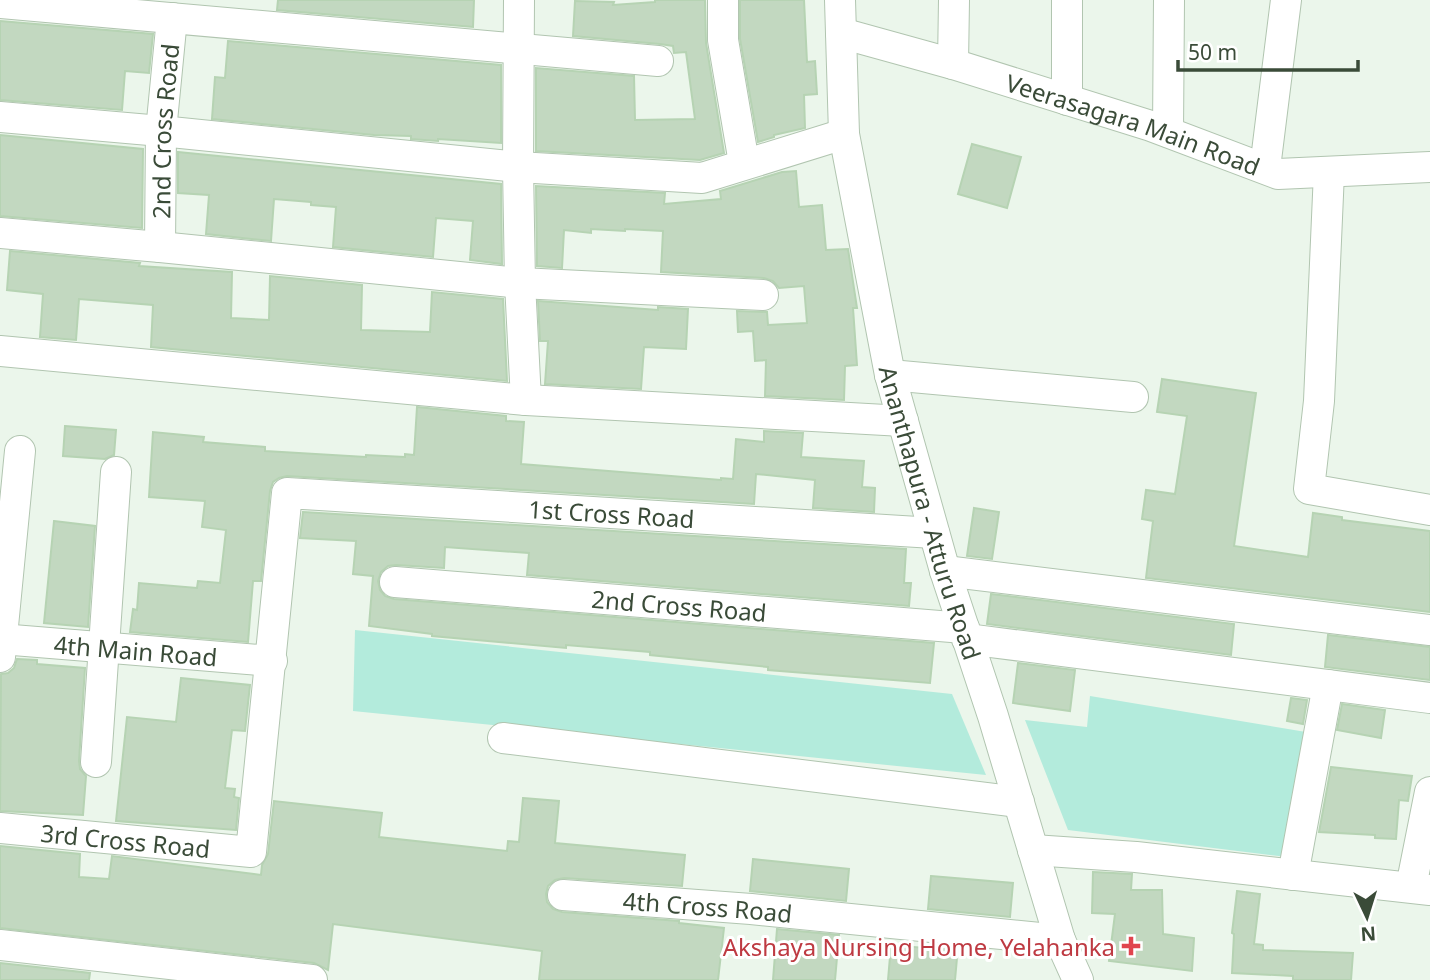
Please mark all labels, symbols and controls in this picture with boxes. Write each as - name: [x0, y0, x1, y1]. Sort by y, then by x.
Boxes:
- scale bar: [1178, 28, 1358, 72]
- text: 50 m: [1188, 38, 1237, 66]
- street label: 2nd Cross Road: [144, 42, 186, 219]
- street label: Veerasagara Main Road: [1002, 65, 1265, 182]
- street label: Ananthapura - Atturu Road: [872, 363, 990, 664]
- street label: 1st Cross Road: [527, 491, 695, 535]
- street label: 2nd Cross Road: [590, 581, 768, 628]
- street label: 4th Main Road: [53, 627, 218, 673]
- street label: 3rd Cross Road: [39, 815, 212, 865]
- north arrow: [1332, 882, 1402, 952]
- street label: 4th Cross Road: [622, 883, 794, 930]
- text: N: [1360, 920, 1377, 947]
- place label: Akshaya Nursing Home, Yelahanka: [723, 930, 1115, 963]
- marker: Akshaya Nursing Home, Yelahanka: [1121, 936, 1141, 956]

